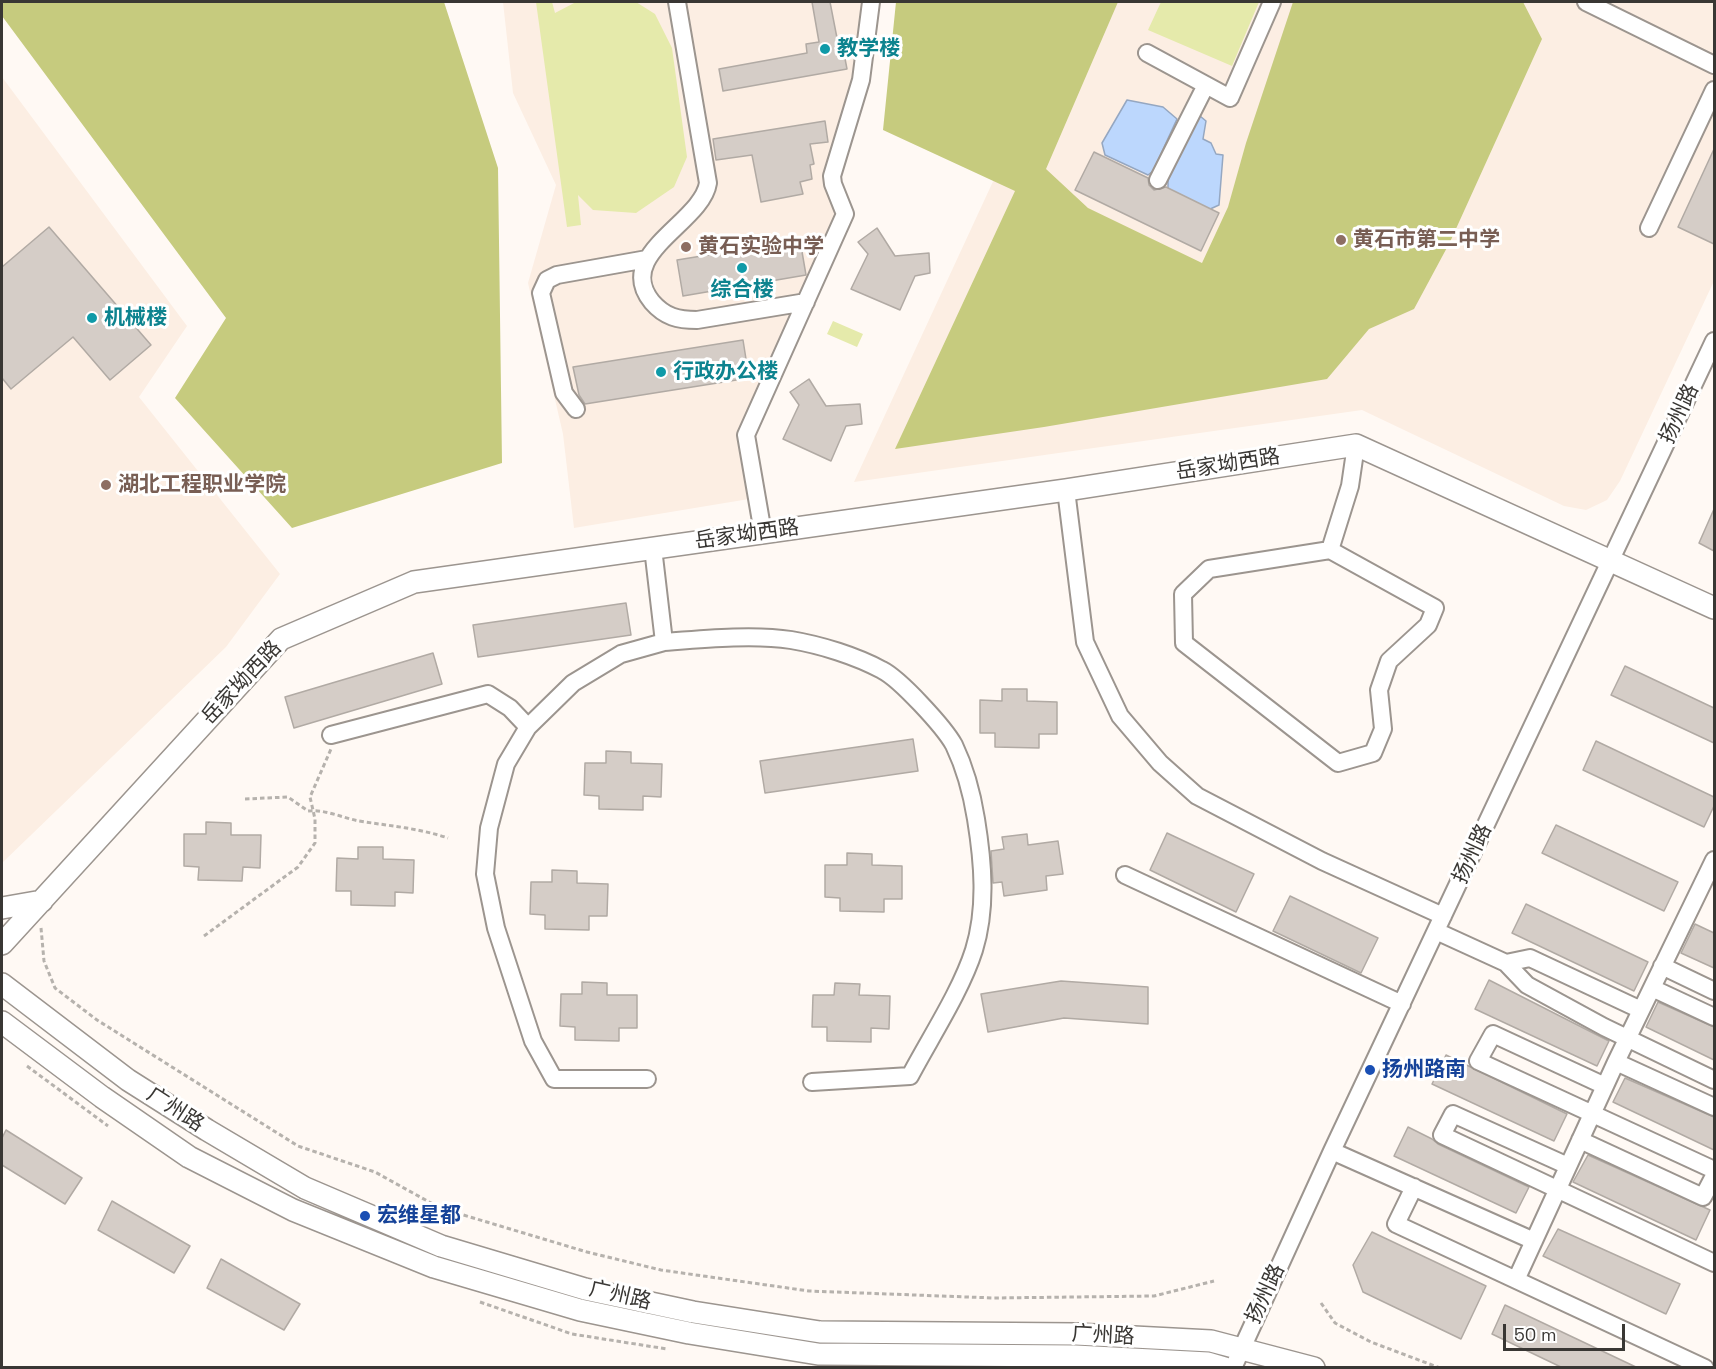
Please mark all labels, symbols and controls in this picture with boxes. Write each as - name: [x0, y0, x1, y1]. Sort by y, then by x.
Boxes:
- place label: 教学楼: [837, 36, 900, 62]
- marker: 教学楼: [818, 42, 832, 56]
- place label: 黄石市第二中学: [1353, 227, 1500, 253]
- marker: 黄石市第二中学: [1334, 233, 1348, 247]
- place label: 黄石实验中学: [698, 234, 824, 260]
- marker: 黄石实验中学: [679, 240, 693, 254]
- marker: 综合楼: [735, 261, 749, 275]
- place label: 综合楼: [711, 277, 773, 303]
- place label: 机械楼: [104, 305, 167, 331]
- marker: 机械楼: [85, 311, 99, 325]
- place label: 行政办公楼: [673, 359, 778, 385]
- marker: 行政办公楼: [654, 365, 668, 379]
- street label: 扬州路: [1655, 380, 1705, 448]
- street label: 岳家坳西路: [1174, 444, 1282, 486]
- place label: 湖北工程职业学院: [118, 472, 286, 498]
- marker: 湖北工程职业学院: [99, 478, 113, 492]
- street label: 岳家坳西路: [693, 515, 801, 555]
- street label: 岳家坳西路: [197, 636, 287, 730]
- street label: 扬州路: [1448, 820, 1498, 888]
- place label: 扬州路南: [1382, 1057, 1466, 1083]
- marker: 扬州路南: [1363, 1063, 1377, 1077]
- street label: 广州路: [142, 1082, 208, 1138]
- place label: 宏维星都: [377, 1203, 461, 1229]
- marker: 宏维星都: [358, 1209, 372, 1223]
- street label: 扬州路: [1241, 1260, 1291, 1328]
- street label: 广州路: [586, 1277, 654, 1315]
- scale bar: [1506, 1312, 1628, 1350]
- street label: 广州路: [1071, 1322, 1135, 1350]
- text: 50 m: [1514, 1323, 1556, 1346]

